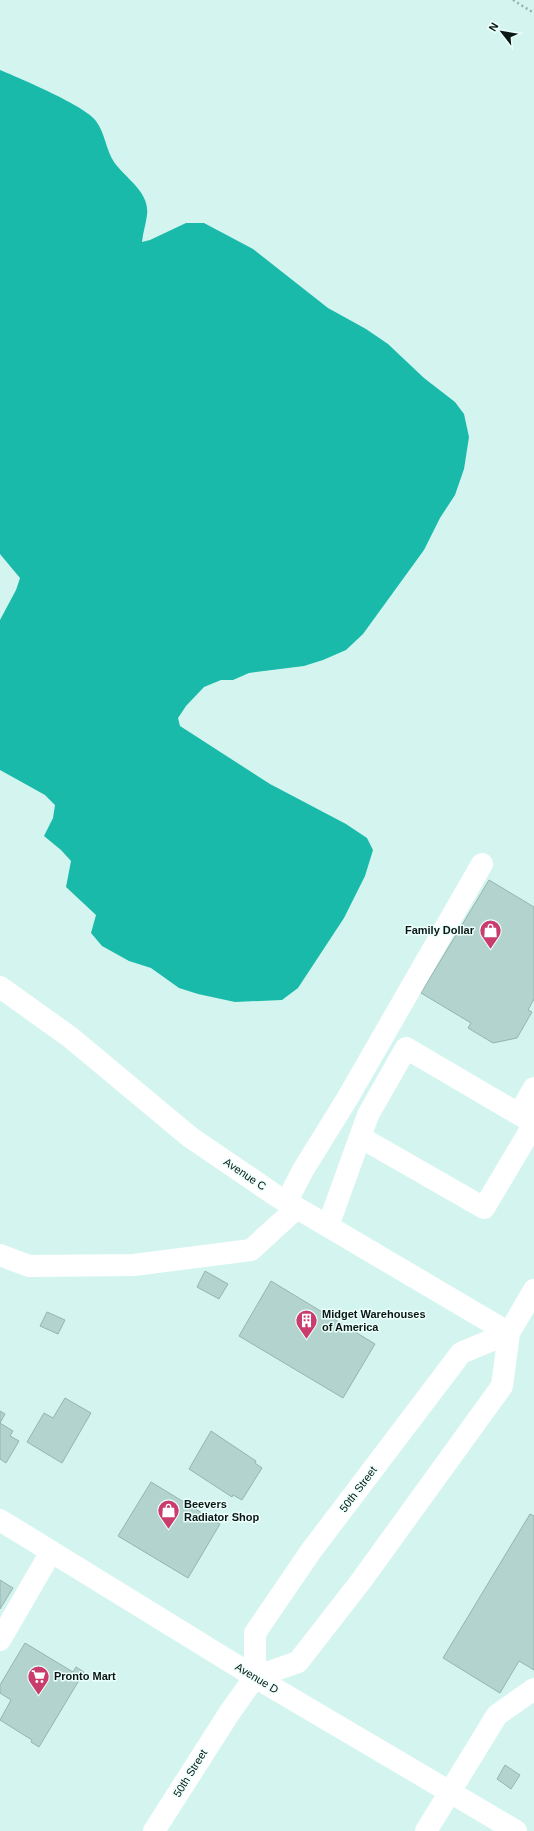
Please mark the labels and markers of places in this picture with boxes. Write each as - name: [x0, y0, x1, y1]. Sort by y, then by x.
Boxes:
- shop icon: Family Dollar: [477, 917, 503, 950]
- place label: Family Dollar: [405, 924, 475, 936]
- building icon: Midget Warehouses of America: [294, 1307, 320, 1340]
- place label: Midget Warehouses of America: [322, 1308, 426, 1333]
- shop icon: Beevers Radiator Shop: [156, 1497, 182, 1530]
- place label: Beevers Radiator Shop: [184, 1498, 259, 1523]
- supermarket icon: Pronto Mart: [25, 1663, 51, 1696]
- place label: Pronto Mart: [54, 1670, 116, 1682]

